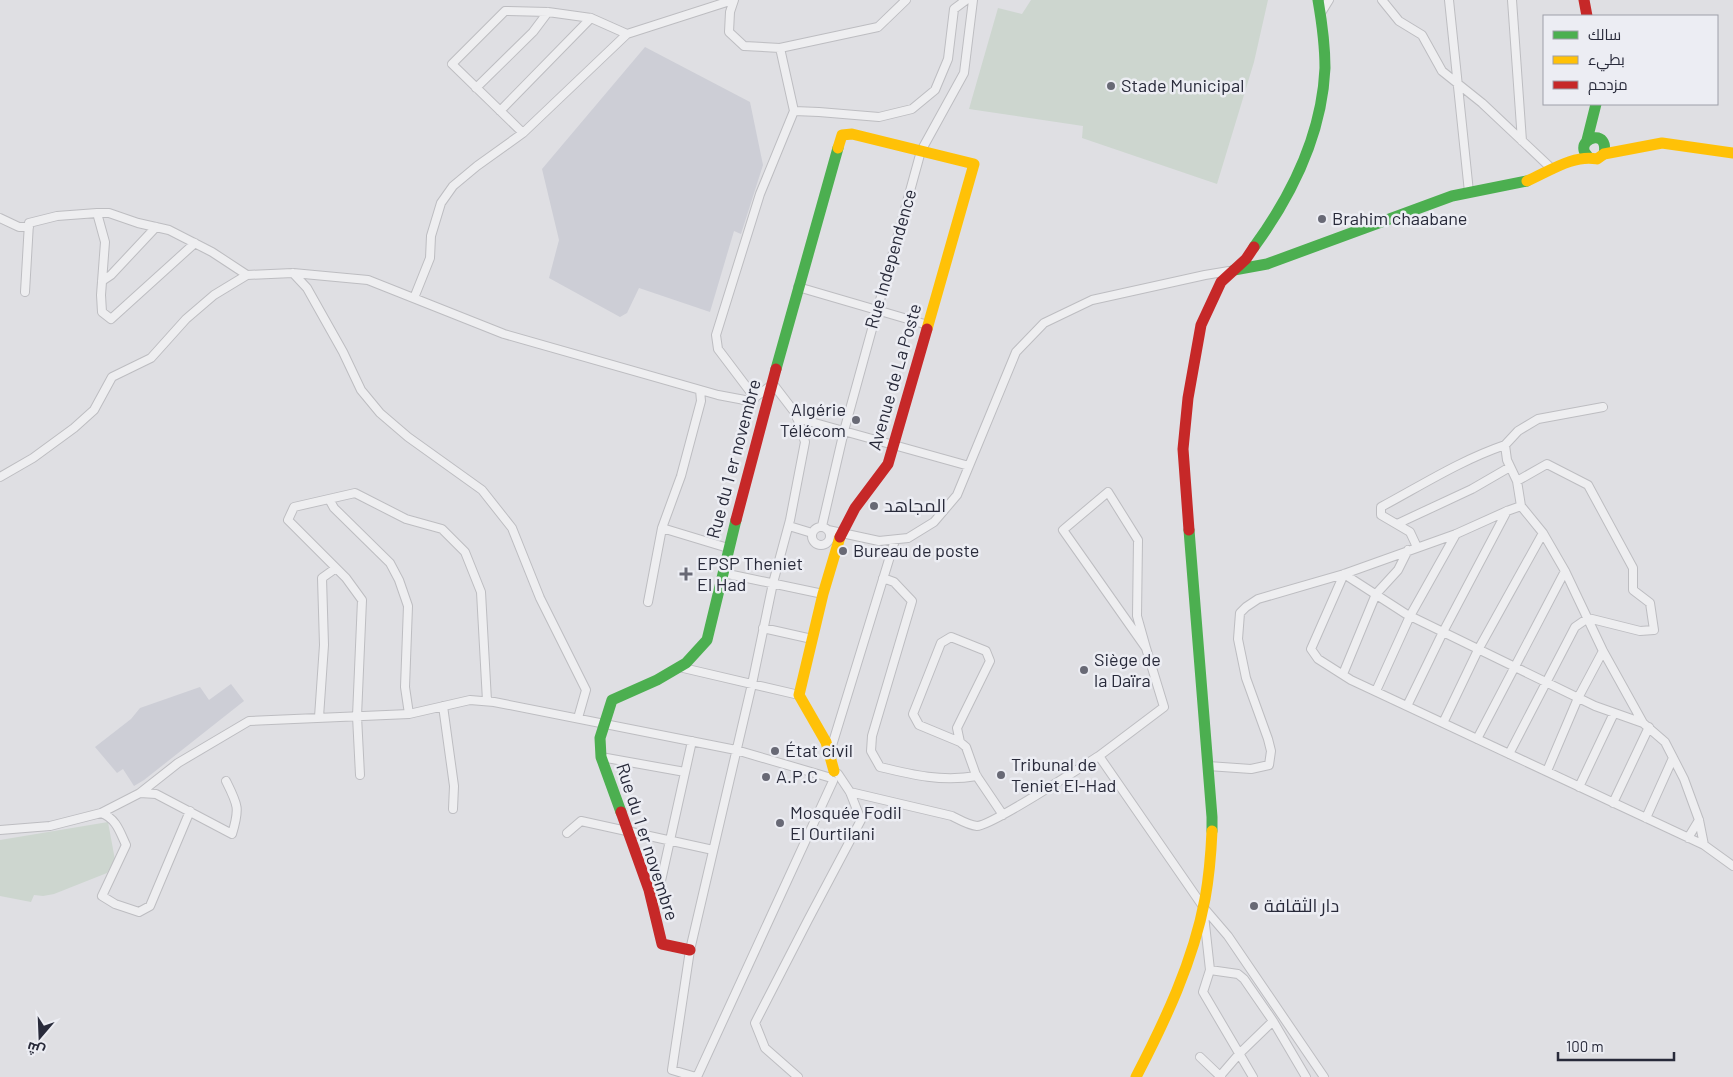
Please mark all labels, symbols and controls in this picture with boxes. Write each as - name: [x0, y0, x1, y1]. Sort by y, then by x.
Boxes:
- legend: [1543, 15, 1718, 105]
- text: سالك: [1588, 25, 1621, 43]
- text: بطيء: [1588, 50, 1625, 72]
- place label: Stade Municipal: [1121, 74, 1244, 96]
- text: مزدحم: [1588, 75, 1628, 95]
- marker: Stade Municipal: [1105, 80, 1117, 92]
- street label: Rue Independence: [860, 186, 921, 331]
- place label: Brahim chaabane: [1332, 207, 1467, 229]
- marker: Brahim chaabane: [1316, 213, 1328, 225]
- street label: Avenue de La Poste: [863, 301, 925, 453]
- street label: Rue du 1 er novembre: [701, 377, 765, 541]
- place label: Algérie Télécom: [780, 398, 846, 441]
- marker: Algérie Télécom: [850, 414, 862, 426]
- place label: المجاهد: [884, 494, 946, 516]
- marker: المجاهد: [868, 500, 880, 512]
- place label: Bureau de poste: [853, 539, 979, 561]
- marker: Bureau de poste: [837, 545, 849, 557]
- place label: EPSP Theniet El Had: [697, 552, 803, 595]
- marker: EPSP Theniet El Had: [679, 567, 693, 581]
- place label: Siège de la Daïra: [1094, 648, 1161, 691]
- marker: Siège de la Daïra: [1078, 664, 1090, 676]
- place label: État civil: [785, 739, 853, 761]
- marker: État civil: [769, 745, 781, 757]
- place label: Tribunal de Teniet El-Had: [1011, 753, 1116, 796]
- street label: Rue du 1 er novembre: [612, 760, 684, 923]
- place label: A.P.C: [776, 765, 818, 787]
- marker: Tribunal de Teniet El-Had: [995, 769, 1007, 781]
- marker: A.P.C: [760, 771, 772, 783]
- place label: Mosquée Fodil El Ourtilani: [790, 801, 902, 844]
- marker: Mosquée Fodil El Ourtilani: [774, 817, 786, 829]
- place label: دار الثقافة: [1264, 894, 1339, 917]
- marker: دار الثقافة: [1248, 900, 1260, 912]
- north arrow: [15, 1012, 65, 1062]
- scale bar: [1558, 1030, 1674, 1062]
- text: 100 m: [1566, 1037, 1604, 1055]
- text: ش: [24, 1038, 47, 1061]

